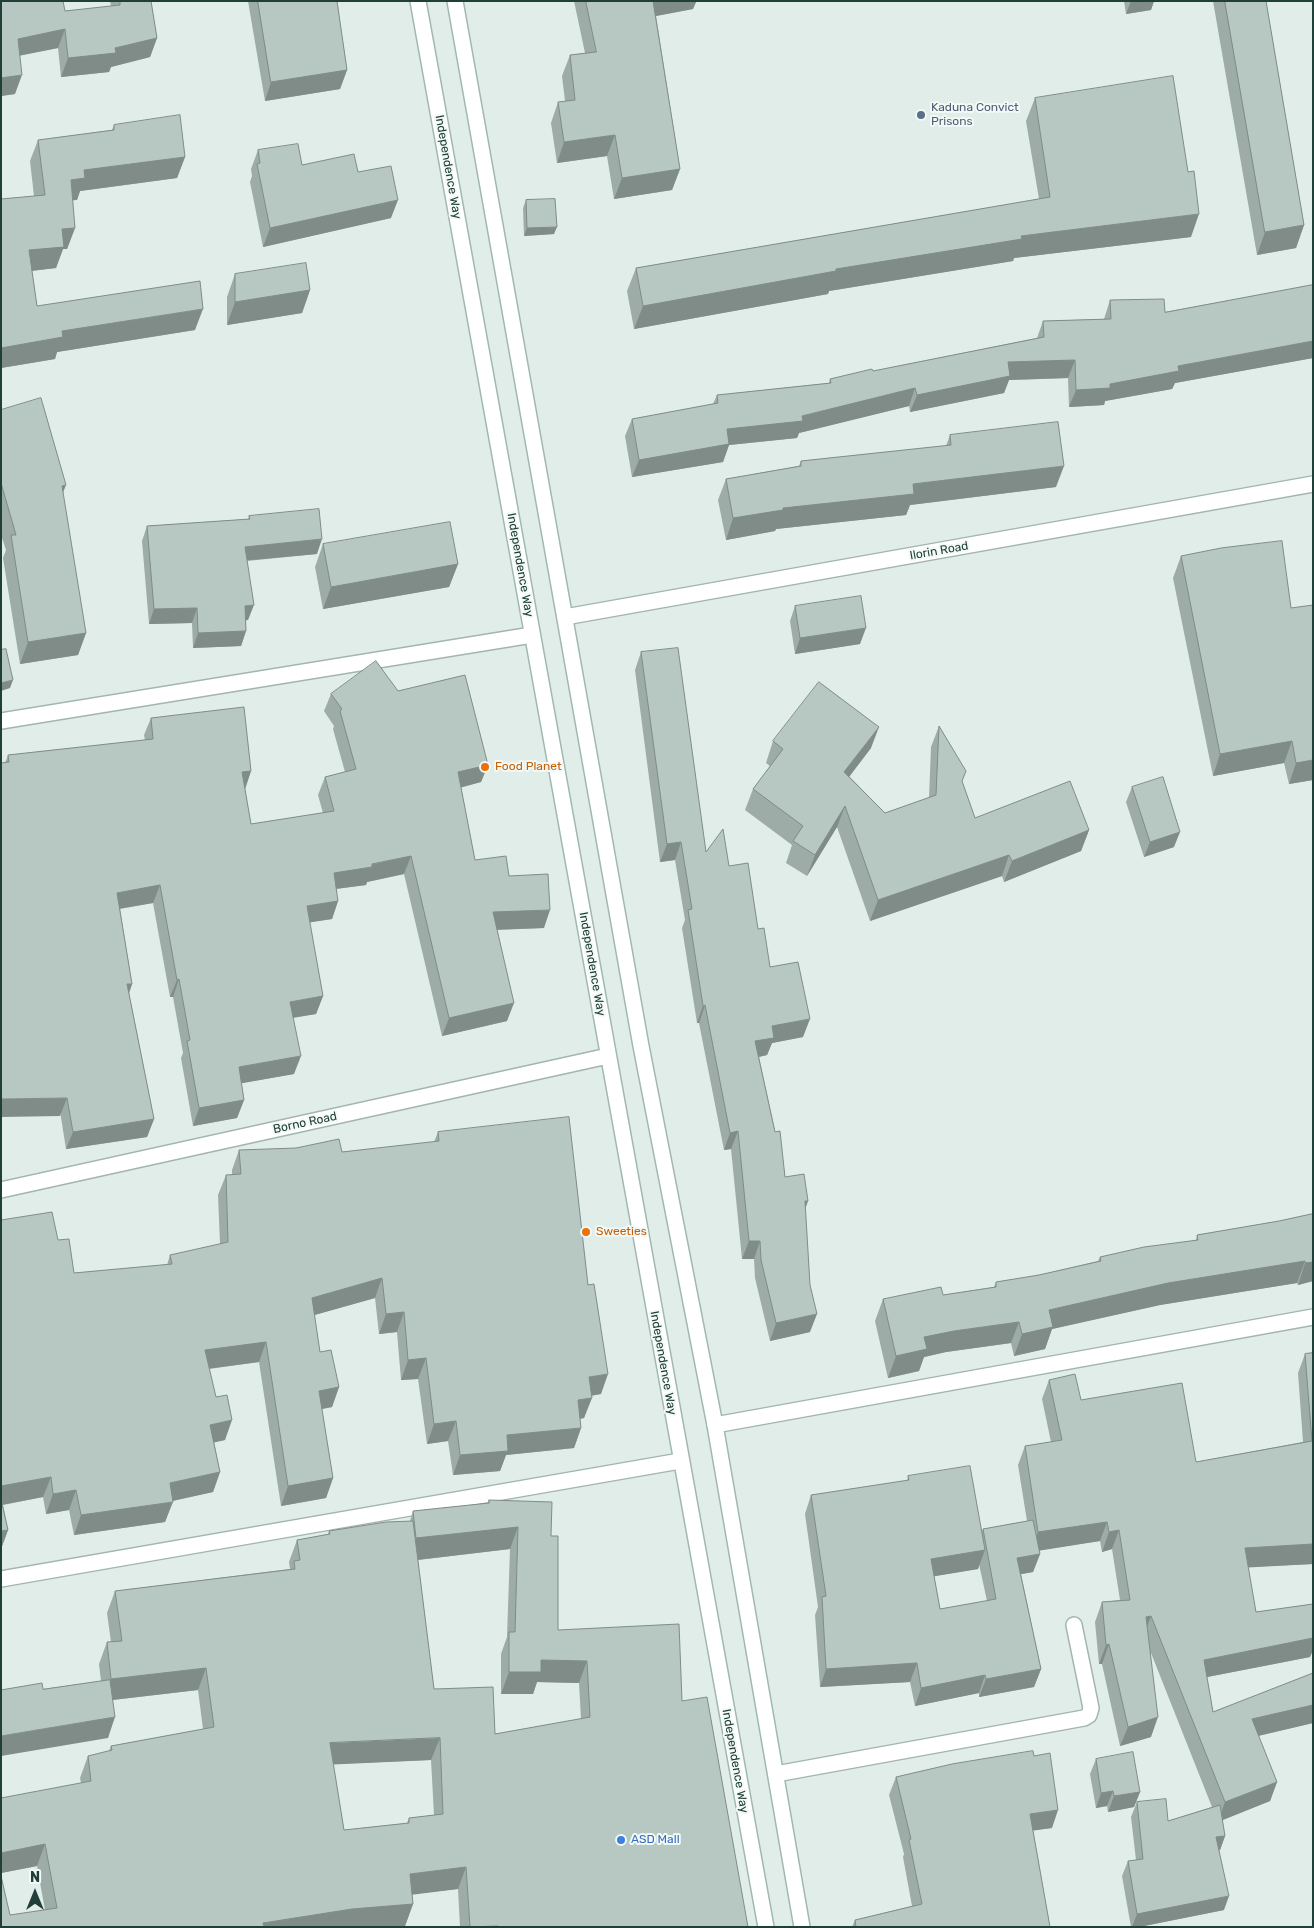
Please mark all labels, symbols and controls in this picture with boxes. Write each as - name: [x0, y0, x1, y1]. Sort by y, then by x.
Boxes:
- place label: Kaduna Convict Prisons: [931, 101, 1019, 129]
- marker: Kaduna Convict Prisons: [915, 109, 927, 121]
- street label: Independence Way: [432, 114, 464, 220]
- street label: Independence Way: [504, 512, 536, 618]
- street label: Ilorin Road: [909, 539, 969, 563]
- place label: Food Planet: [495, 760, 562, 774]
- marker: Food Planet: [479, 761, 491, 773]
- street label: Independence Way: [576, 911, 608, 1017]
- street label: Borno Road: [272, 1109, 338, 1137]
- place label: Sweeties: [596, 1225, 647, 1239]
- marker: Sweeties: [580, 1226, 592, 1238]
- street label: Independence Way: [647, 1310, 679, 1416]
- street label: Independence Way: [719, 1708, 751, 1814]
- place label: ASD Mall: [631, 1833, 680, 1847]
- marker: ASD Mall: [615, 1834, 627, 1846]
- north arrow: [10, 1868, 60, 1918]
- text: N: [30, 1869, 40, 1886]

